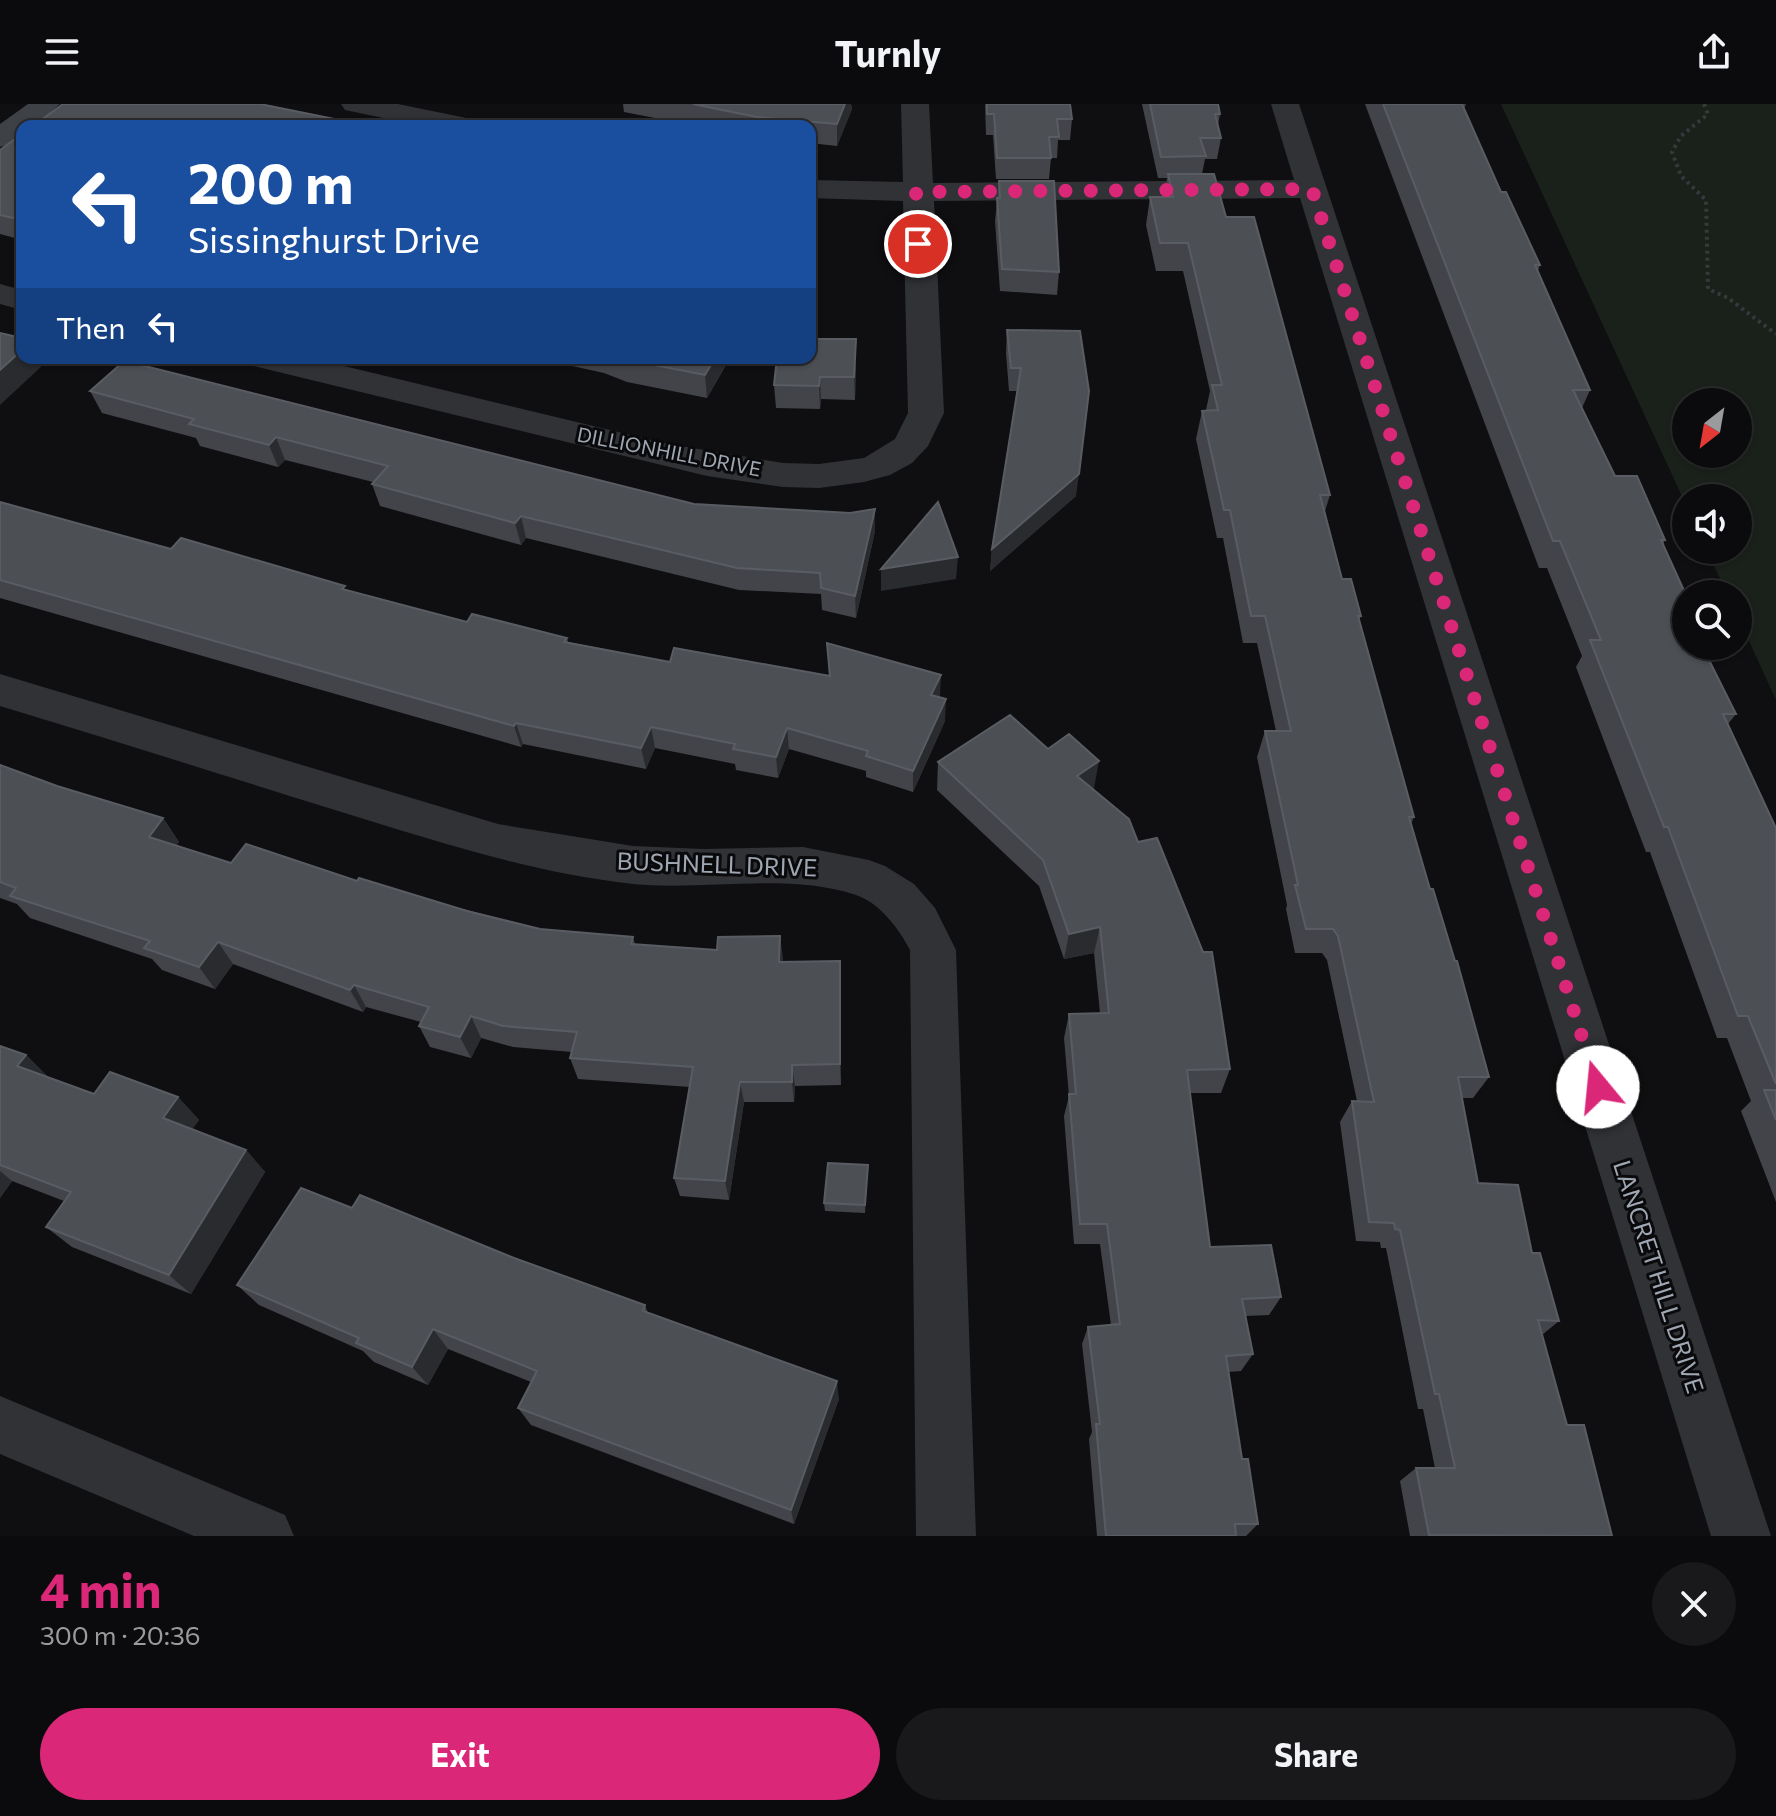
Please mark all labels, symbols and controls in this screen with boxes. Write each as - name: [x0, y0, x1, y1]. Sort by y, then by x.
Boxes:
- icon: menu: [40, 30, 84, 74]
- text: Turnly: [835, 30, 941, 74]
- icon: share: [1692, 30, 1736, 74]
- text: 200 m: [188, 147, 354, 216]
- icon: left: [56, 152, 160, 256]
- pin: [884, 210, 952, 278]
- text: Sissinghurst Drive: [188, 216, 480, 260]
- icon: arrive: [896, 222, 940, 266]
- icon: left: [141, 304, 185, 348]
- text: Then: [56, 308, 125, 345]
- north arrow: [1672, 388, 1752, 468]
- map controls: [1672, 388, 1752, 660]
- street label: DILLIONHILL DRIVE: [575, 421, 763, 481]
- button: sound: [1672, 484, 1752, 564]
- button: search: [1672, 580, 1752, 660]
- street label: BUSHNELL DRIVE: [616, 846, 818, 881]
- position arrow: [1556, 1045, 1640, 1129]
- street label: LANCRET HILL DRIVE: [1608, 1156, 1711, 1397]
- text: 4 min: [40, 1559, 162, 1618]
- button: close: [1652, 1562, 1736, 1646]
- text: 300 m · 20:36: [40, 1619, 201, 1650]
- button: Exit: [40, 1708, 880, 1800]
- button: Share: [896, 1708, 1736, 1800]

